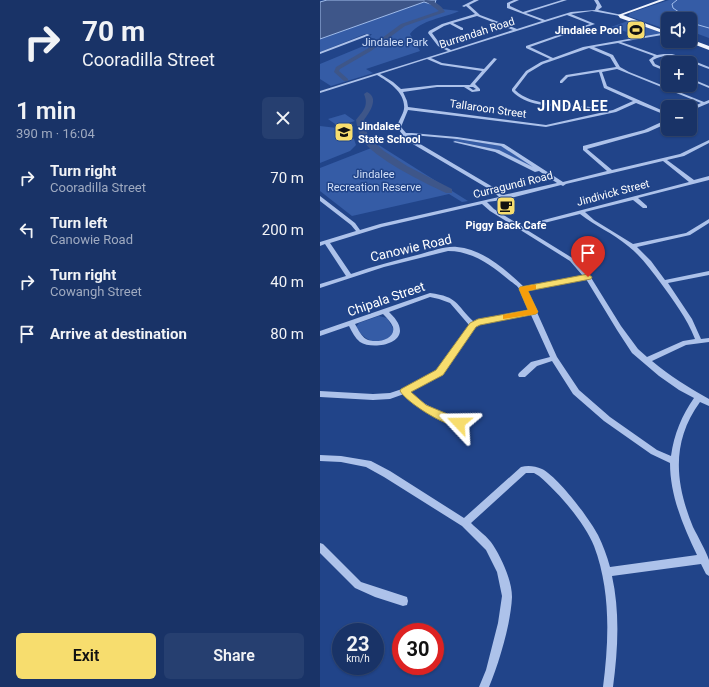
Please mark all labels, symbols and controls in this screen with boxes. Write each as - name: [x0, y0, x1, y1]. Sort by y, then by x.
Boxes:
- map controls: [661, 12, 697, 136]
- button: sound: [661, 12, 697, 48]
- text: 70 m: [82, 15, 145, 48]
- street label: Burrendah Road: [438, 15, 516, 51]
- icon: right: [16, 16, 68, 68]
- sports icon: Jindalee Pool: [625, 19, 647, 41]
- place label: Jindalee Pool: [555, 24, 622, 37]
- park label: Jindalee Park: [362, 36, 429, 49]
- text: Cooradilla Street: [82, 49, 215, 70]
- button: +: [661, 56, 697, 92]
- text: 1 min: [16, 97, 76, 125]
- button: close: [262, 97, 304, 139]
- street label: Tallaroon Street: [449, 97, 528, 121]
- district label: JINDALEE: [537, 98, 609, 114]
- button: −: [661, 100, 697, 136]
- place label: Jindalee State School: [358, 120, 421, 146]
- school or university icon: Jindalee State School: [333, 121, 355, 143]
- text: 390 m · 16:04: [16, 126, 95, 141]
- text: Turn right: [50, 162, 116, 180]
- icon: right: [16, 167, 38, 189]
- park label: Jindalee Recreation Reserve: [327, 168, 421, 194]
- text: 70 m: [270, 169, 304, 187]
- street label: Curragundi Road: [472, 169, 554, 201]
- street label: Jindivick Street: [575, 177, 651, 209]
- text: Cooradilla Street: [50, 180, 146, 195]
- cafe icon: Piggy Back Cafe: [495, 195, 517, 217]
- text: Turn left: [50, 214, 107, 232]
- icon: left: [16, 219, 38, 241]
- place label: Piggy Back Cafe: [466, 219, 547, 232]
- text: 200 m: [262, 221, 304, 239]
- street label: Canowie Road: [369, 231, 453, 265]
- text: Canowie Road: [50, 232, 133, 247]
- pin: [571, 236, 605, 277]
- icon: arrive: [577, 242, 599, 264]
- text: Turn right: [50, 266, 116, 284]
- icon: right: [16, 271, 38, 293]
- text: 40 m: [270, 273, 304, 291]
- street label: Chipala Street: [345, 279, 427, 319]
- text: Cowangh Street: [50, 284, 142, 299]
- icon: arrive: [16, 323, 38, 345]
- text: Arrive at destination: [50, 325, 187, 343]
- text: 80 m: [270, 325, 304, 343]
- position arrow: [438, 402, 480, 444]
- speed limit sign: 30: [392, 623, 444, 675]
- text: 23: [347, 632, 369, 656]
- button: Exit: [16, 633, 156, 679]
- button: Share: [164, 633, 304, 679]
- text: km/h: [346, 653, 370, 664]

